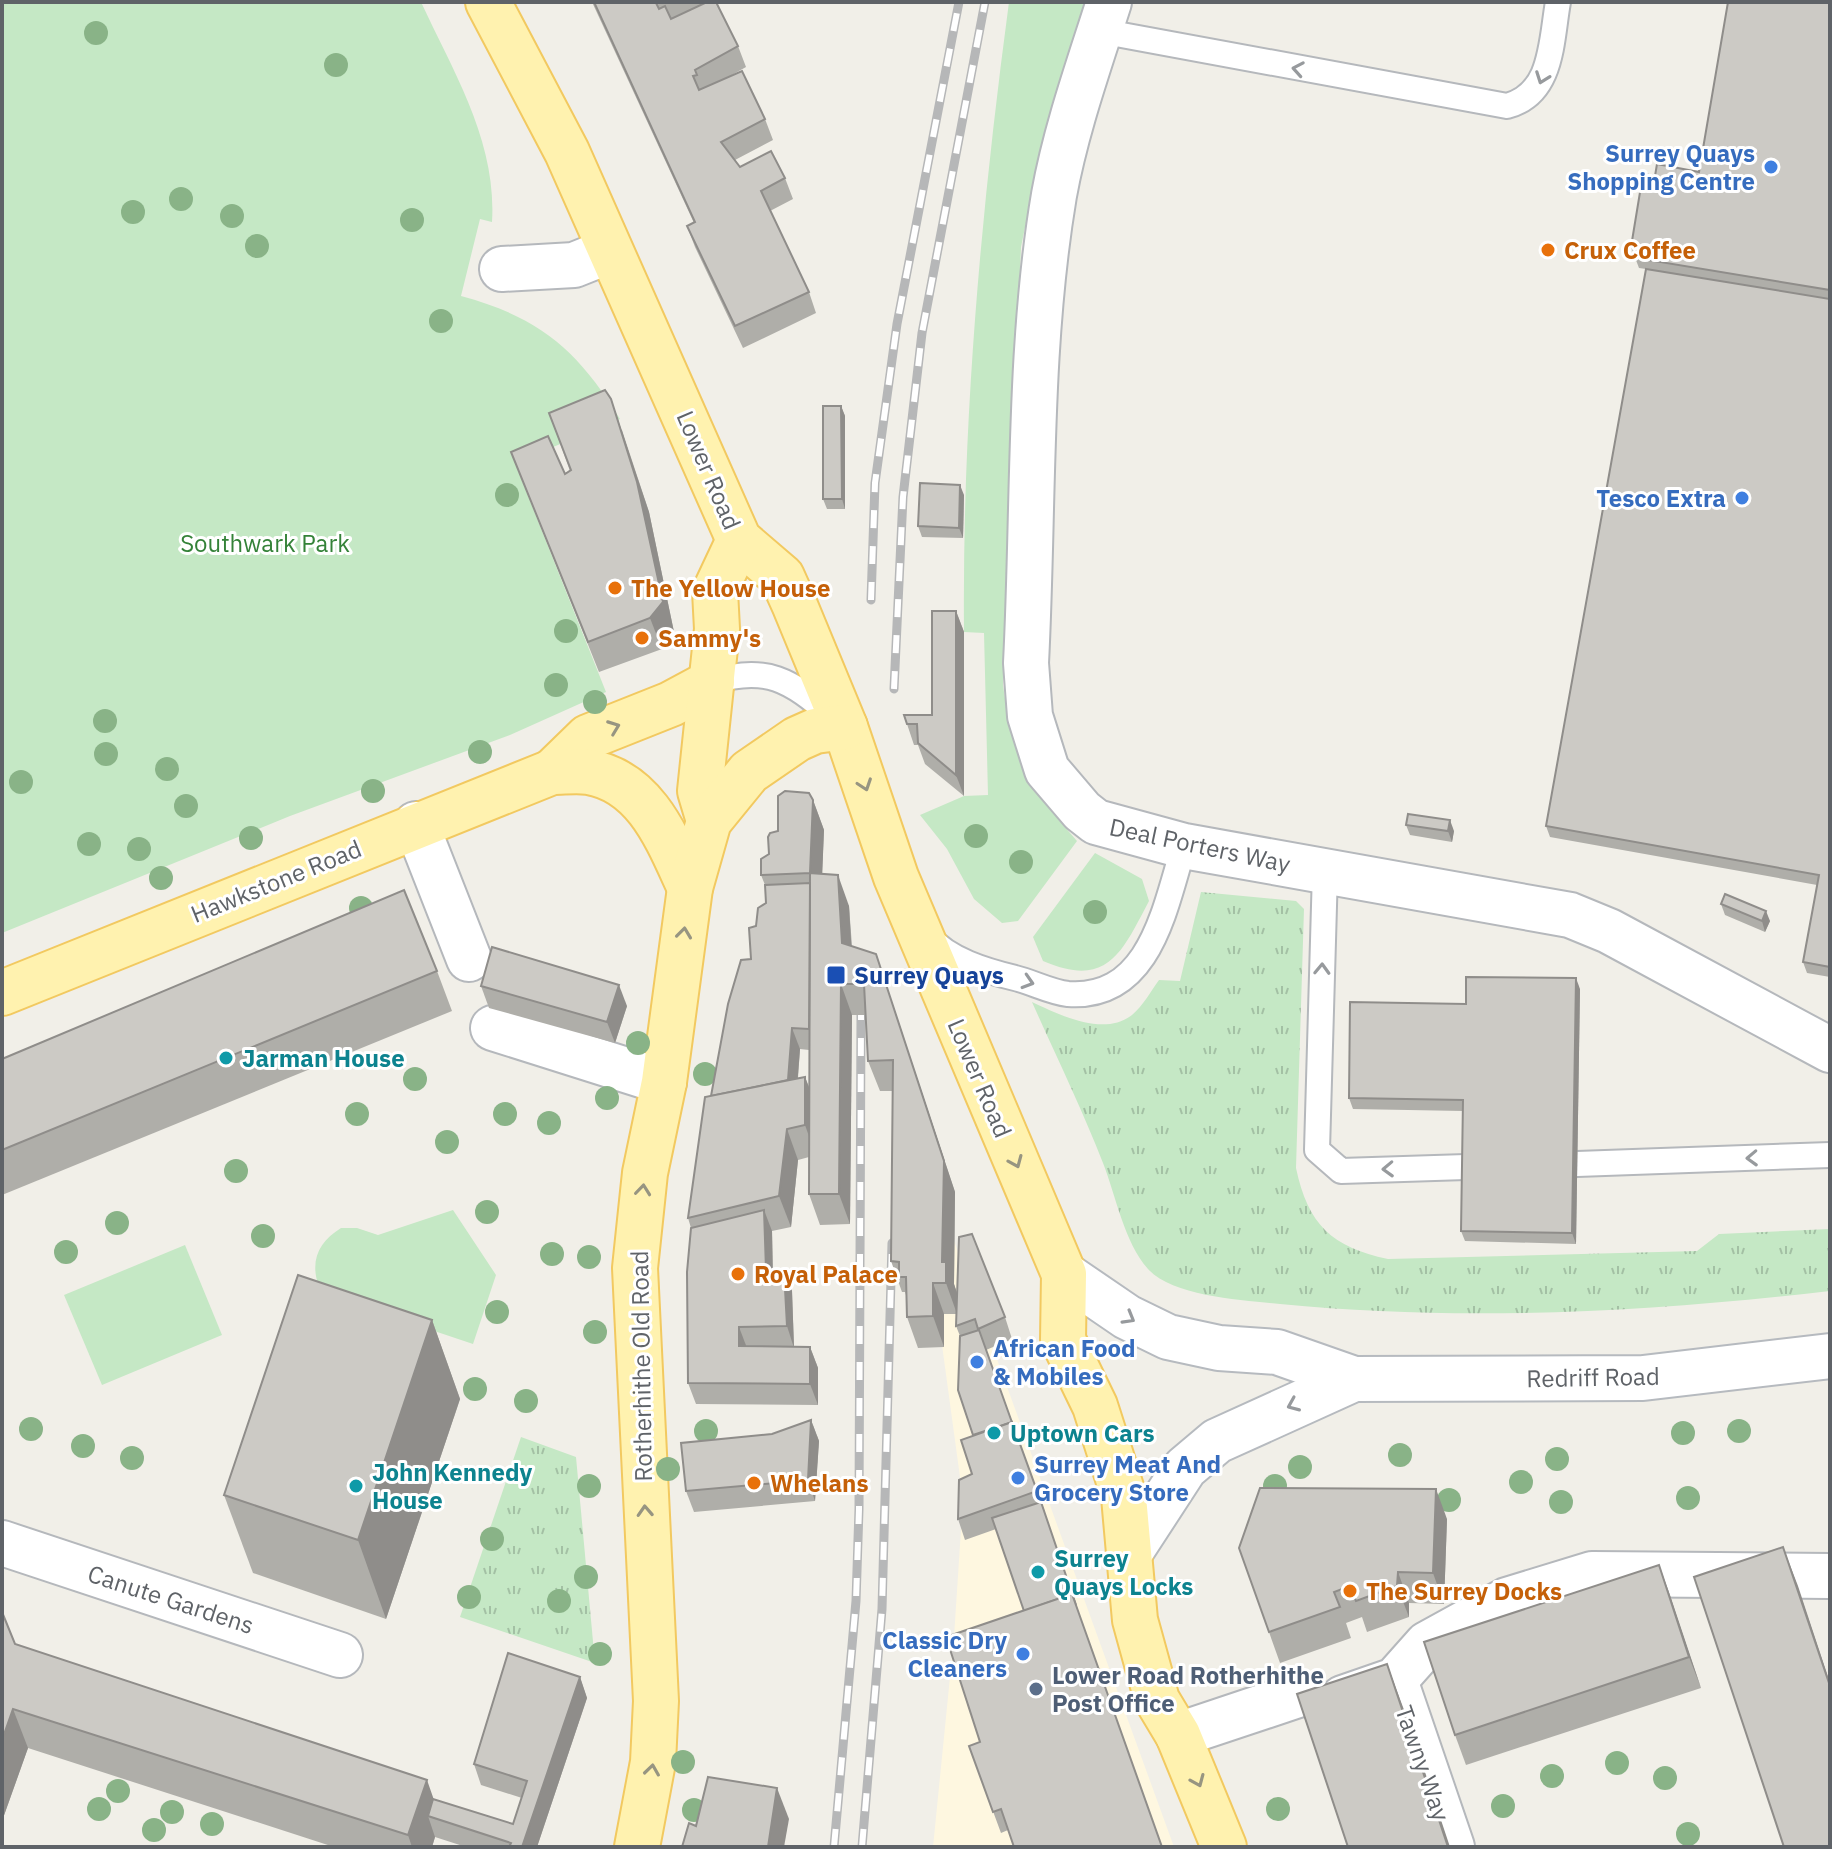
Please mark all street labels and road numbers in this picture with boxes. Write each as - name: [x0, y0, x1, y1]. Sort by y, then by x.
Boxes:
- street label: Lower Road: [670, 406, 748, 534]
- street label: Deal Porters Way: [1107, 810, 1293, 880]
- street label: Hawkstone Road: [186, 832, 366, 930]
- street label: Lower Road: [941, 1014, 1019, 1142]
- street label: Rotherhithe Old Road: [623, 1250, 659, 1482]
- street label: Redriff Road: [1526, 1360, 1660, 1394]
- street label: Canute Gardens: [84, 1557, 258, 1641]
- street label: Tawny Way: [1388, 1701, 1458, 1825]

